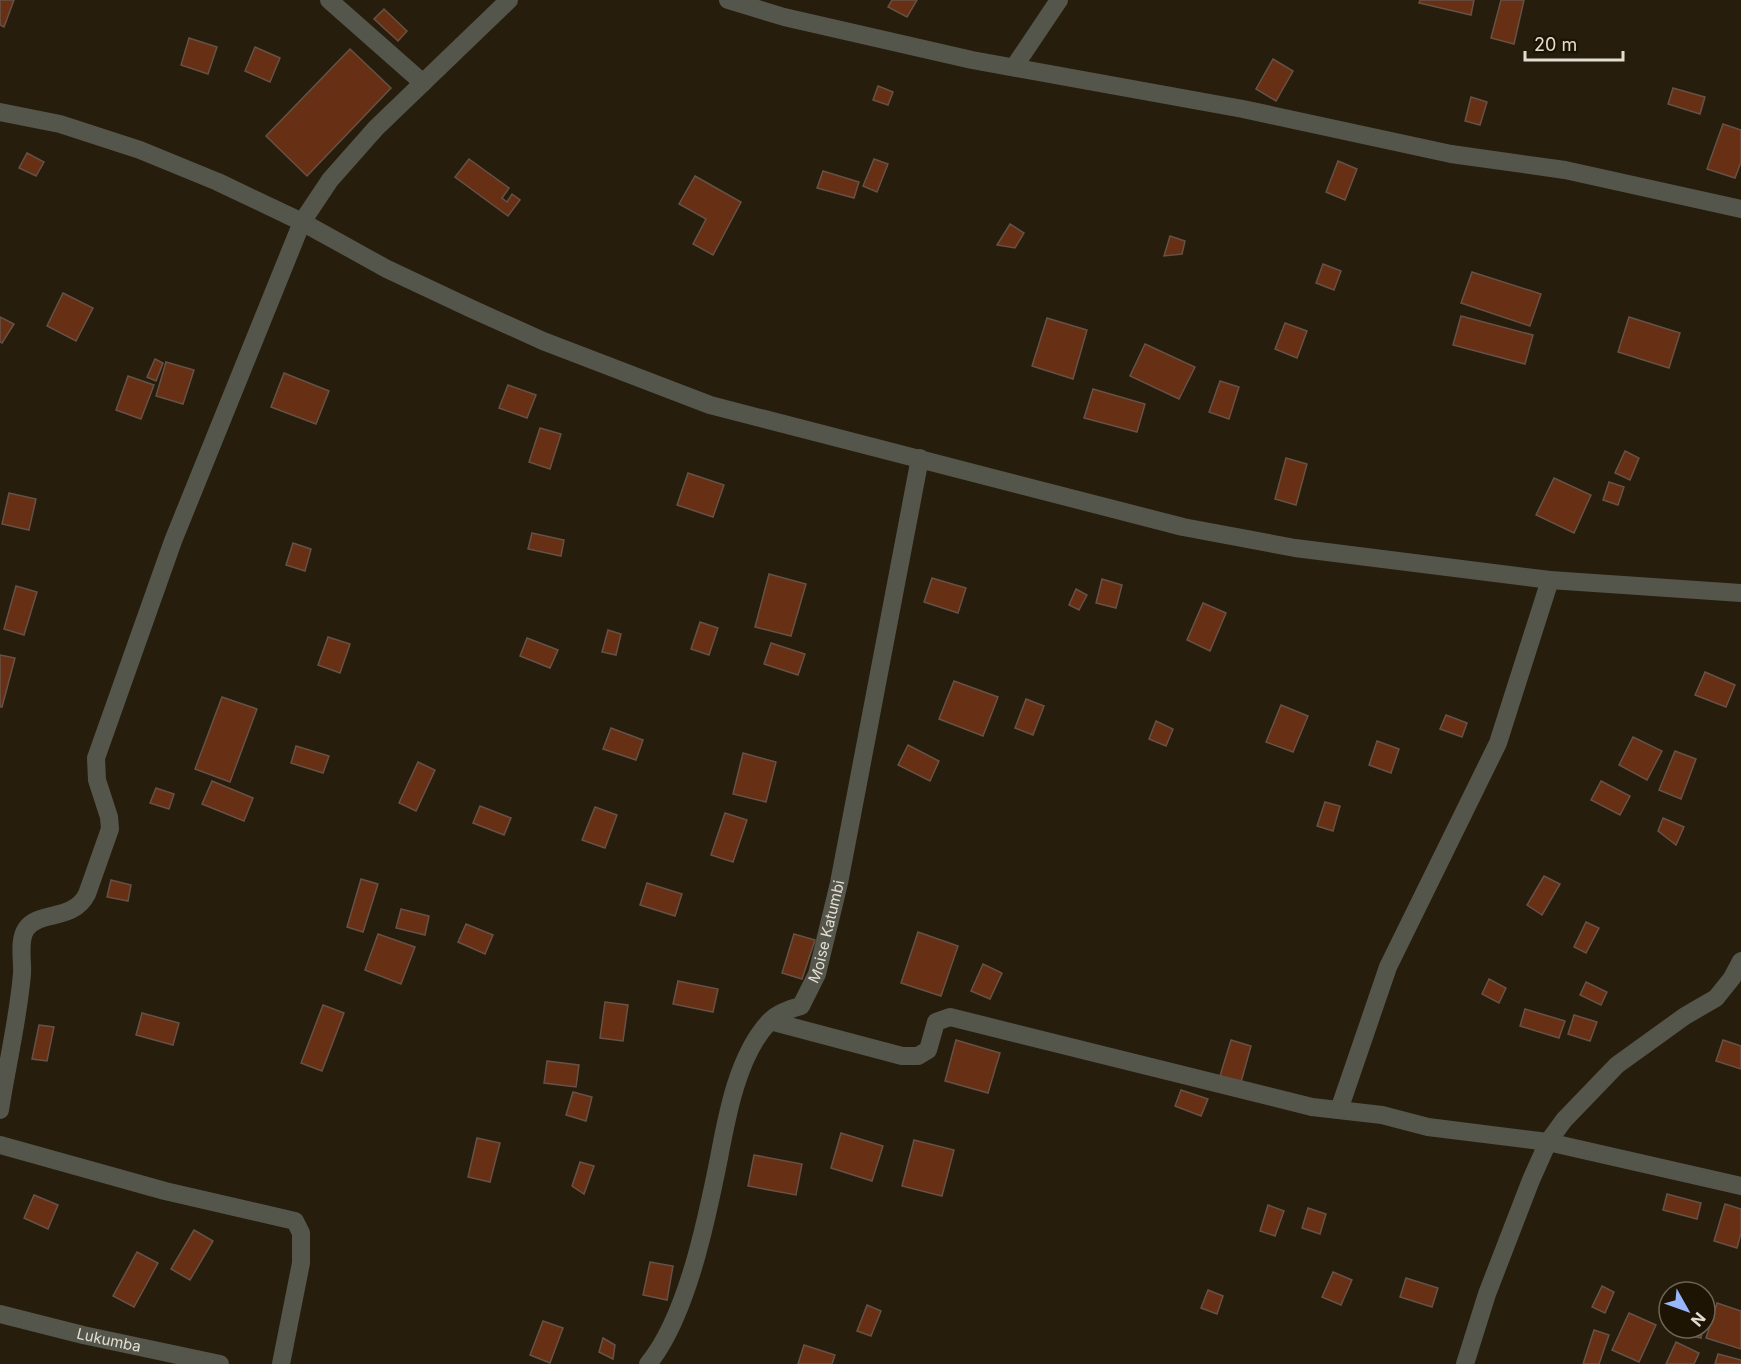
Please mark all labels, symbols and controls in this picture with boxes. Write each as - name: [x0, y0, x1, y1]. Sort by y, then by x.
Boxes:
- scale bar: [1525, 24, 1622, 62]
- text: 20 m: [1534, 34, 1577, 55]
- street label: Moise Katumbi: [804, 879, 848, 986]
- north arrow: [1657, 1280, 1717, 1340]
- text: N: [1687, 1309, 1710, 1331]
- street label: Lukumba: [75, 1324, 143, 1356]

